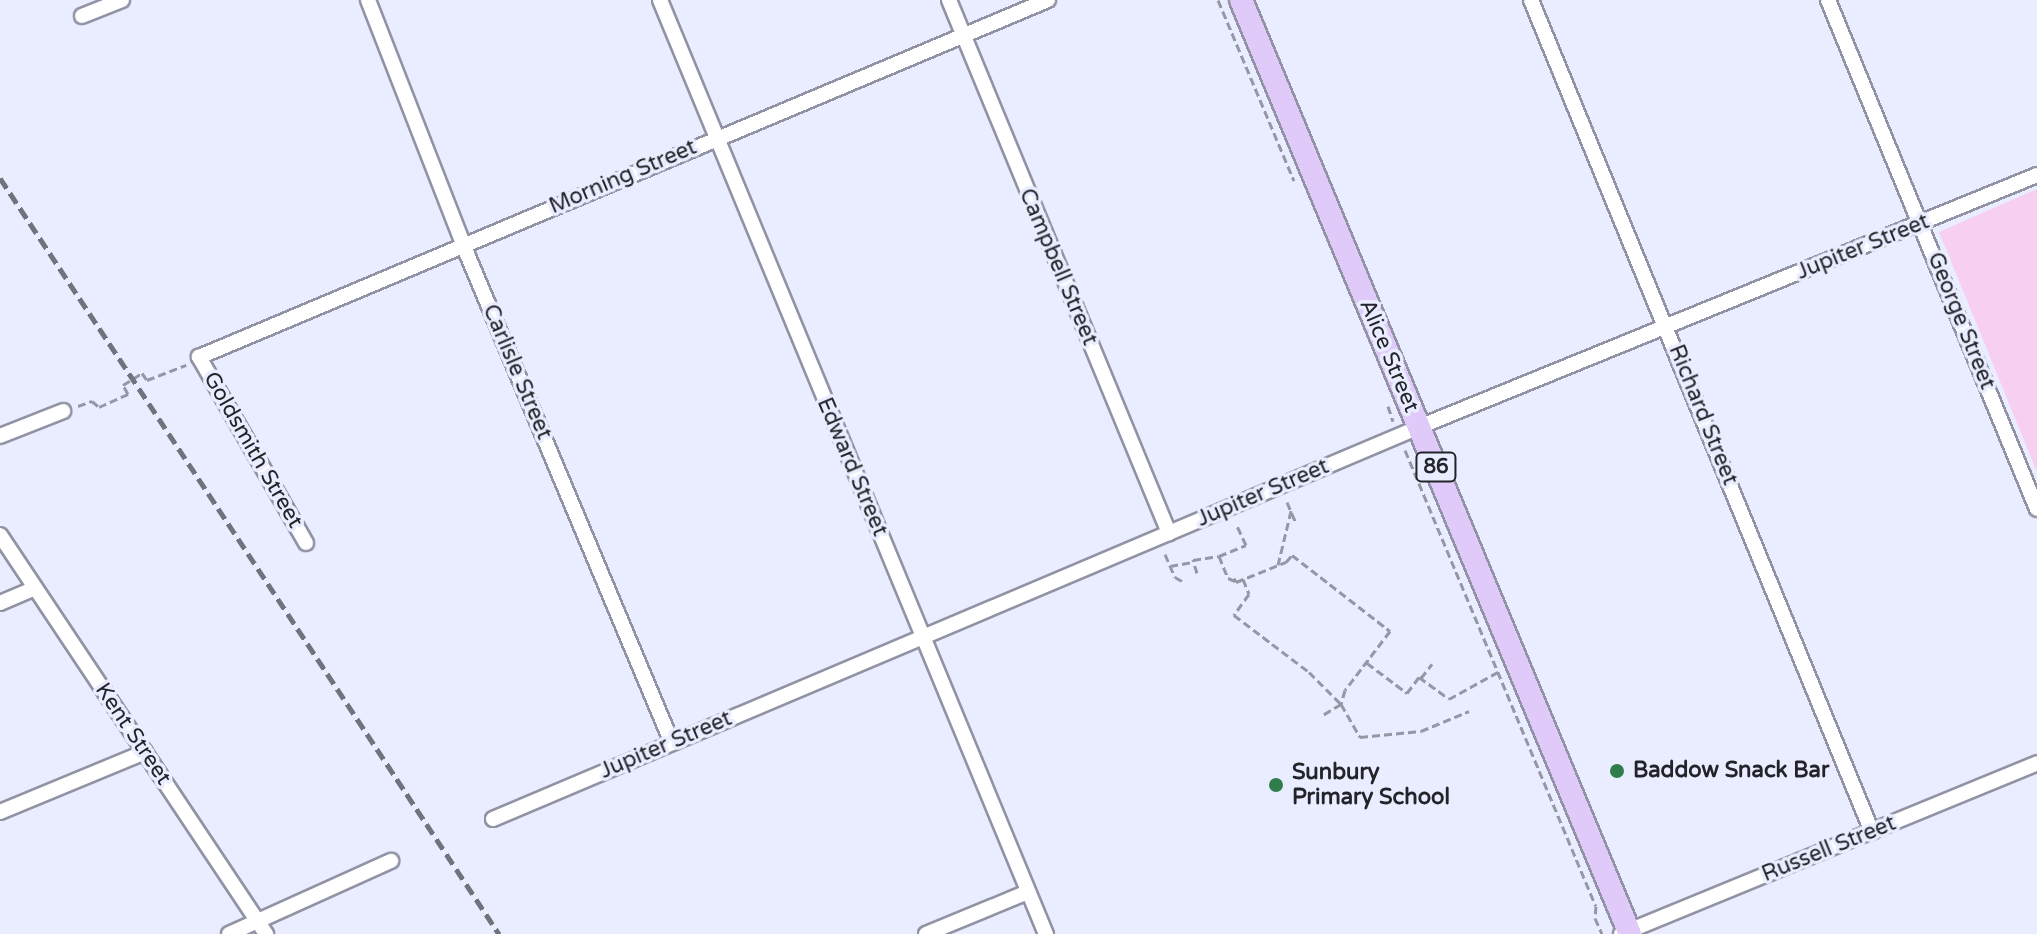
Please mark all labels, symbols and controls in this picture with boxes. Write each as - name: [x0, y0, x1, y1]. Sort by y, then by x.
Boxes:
- street label: Morning Street: [545, 134, 701, 220]
- street label: Campbell Street: [1013, 185, 1103, 349]
- street label: Jupiter Street: [1793, 208, 1933, 286]
- street label: George Street: [1922, 249, 2000, 393]
- street label: Alice Street: [1353, 296, 1425, 416]
- street label: Carlisle Street: [477, 301, 557, 443]
- street label: Richard Street: [1663, 341, 1743, 489]
- street label: Goldsmith Street: [198, 367, 308, 533]
- street label: Edward Street: [811, 394, 893, 540]
- road number: 86: [1414, 451, 1458, 483]
- street label: Jupiter Street: [1193, 453, 1333, 533]
- street label: Kent Street: [89, 678, 177, 790]
- street label: Jupiter Street: [596, 705, 736, 785]
- place label: Baddow Snack Bar: [1633, 758, 1829, 784]
- place label: Sunbury Primary School: [1292, 759, 1450, 810]
- marker: Baddow Snack Bar: [1608, 762, 1626, 780]
- marker: Sunbury Primary School: [1267, 776, 1285, 794]
- street label: Russell Street: [1758, 810, 1900, 888]

